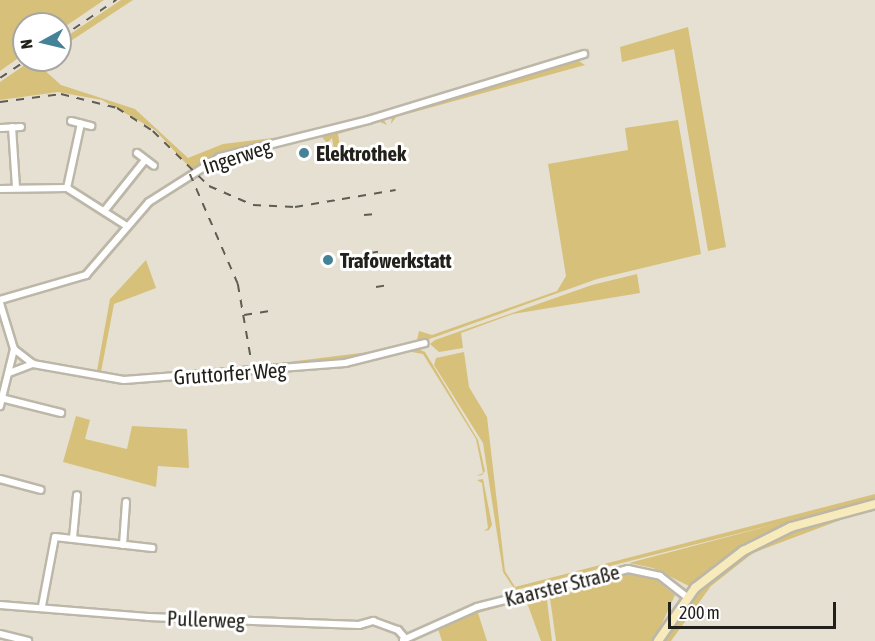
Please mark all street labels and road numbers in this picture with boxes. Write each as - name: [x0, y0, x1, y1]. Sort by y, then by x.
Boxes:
- street label: Ingerweg: [199, 133, 275, 179]
- street label: Gruttorfer Weg: [173, 356, 287, 390]
- street label: Kaarster Straße: [502, 559, 622, 611]
- street label: Pullerweg: [167, 605, 245, 633]

